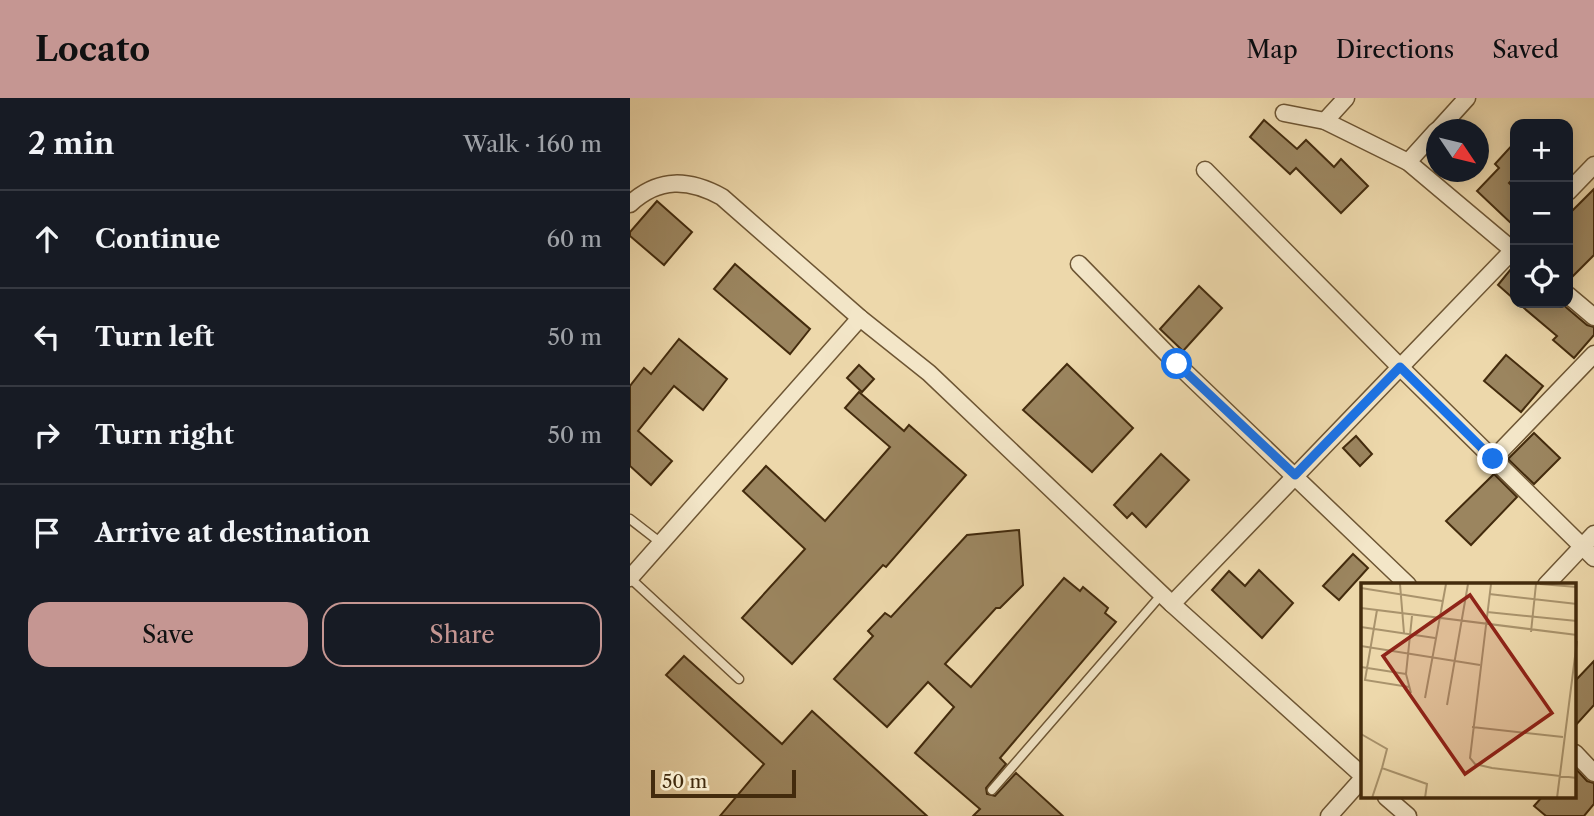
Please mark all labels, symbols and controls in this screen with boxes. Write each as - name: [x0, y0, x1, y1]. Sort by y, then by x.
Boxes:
- text: Locato: [35, 29, 150, 70]
- text: Map: [1246, 35, 1298, 64]
- text: Directions: [1336, 35, 1454, 64]
- text: Saved: [1492, 35, 1559, 64]
- north arrow: [1426, 119, 1489, 182]
- map controls: [1510, 119, 1573, 308]
- button: +: [1510, 119, 1573, 182]
- text: 2 min: [28, 125, 114, 162]
- text: Walk · 160 m: [463, 130, 602, 158]
- button: −: [1510, 182, 1573, 245]
- icon: ahead: [28, 220, 66, 258]
- text: Continue: [95, 223, 220, 255]
- text: 60 m: [546, 225, 602, 253]
- button: locate: [1510, 245, 1573, 308]
- icon: left: [28, 318, 66, 356]
- text: Turn left: [95, 321, 214, 353]
- text: 50 m: [547, 323, 602, 351]
- route start: [1161, 348, 1192, 379]
- icon: right: [28, 416, 66, 454]
- text: Turn right: [95, 419, 234, 451]
- text: 50 m: [547, 421, 602, 449]
- route end: [1477, 443, 1508, 474]
- icon: arrive: [28, 514, 66, 552]
- text: Arrive at destination: [95, 517, 370, 549]
- inset map: [1361, 583, 1576, 798]
- button: Save: [28, 602, 308, 667]
- button: Share: [322, 602, 602, 667]
- scale bar: [651, 767, 796, 799]
- text: 50 m: [662, 770, 707, 793]

